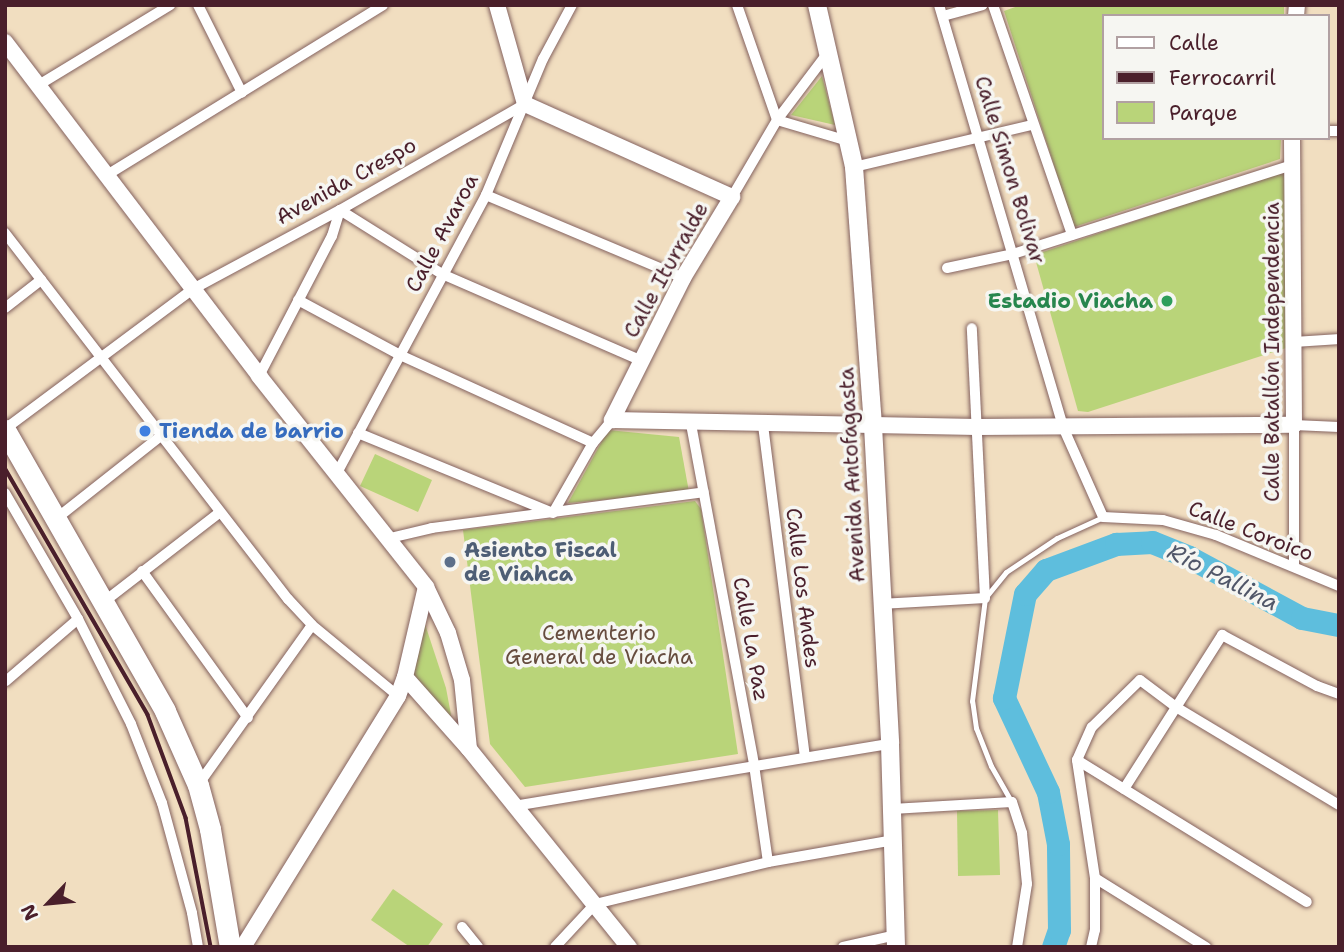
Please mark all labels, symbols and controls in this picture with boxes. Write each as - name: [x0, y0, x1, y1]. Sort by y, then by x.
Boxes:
- legend: [1102, 14, 1330, 140]
- text: Calle: [1169, 29, 1219, 57]
- text: Ferrocarril: [1169, 64, 1276, 92]
- street label: Calle Simon Bolivar: [969, 73, 1051, 267]
- text: Parque: [1169, 99, 1238, 127]
- street label: Avenida Crespo: [271, 132, 421, 230]
- street label: Calle Avaroa: [400, 170, 484, 296]
- street label: Calle Iturralde: [618, 198, 714, 342]
- street label: Calle Batallón Independencia: [1259, 202, 1285, 502]
- place label: Estadio Viacha: [987, 288, 1153, 314]
- marker: Estadio Viacha: [1159, 293, 1175, 309]
- street label: Avenida Antofagasta: [834, 367, 870, 583]
- place label: Tienda de barrio: [159, 418, 344, 444]
- marker: Tienda de barrio: [137, 423, 153, 439]
- street label: Calle Coroico: [1185, 496, 1317, 566]
- street label: Calle Los Andes: [781, 506, 825, 670]
- place label: Asiento Fiscal de Viahca: [464, 537, 617, 587]
- water label: Río Pallina: [1163, 537, 1283, 617]
- marker: Asiento Fiscal de Viahca: [442, 554, 458, 570]
- street label: Calle La Paz: [728, 575, 774, 703]
- park label: Cementerio General de Viacha: [505, 620, 693, 670]
- north arrow: [14, 868, 84, 938]
- text: N: [15, 900, 44, 925]

